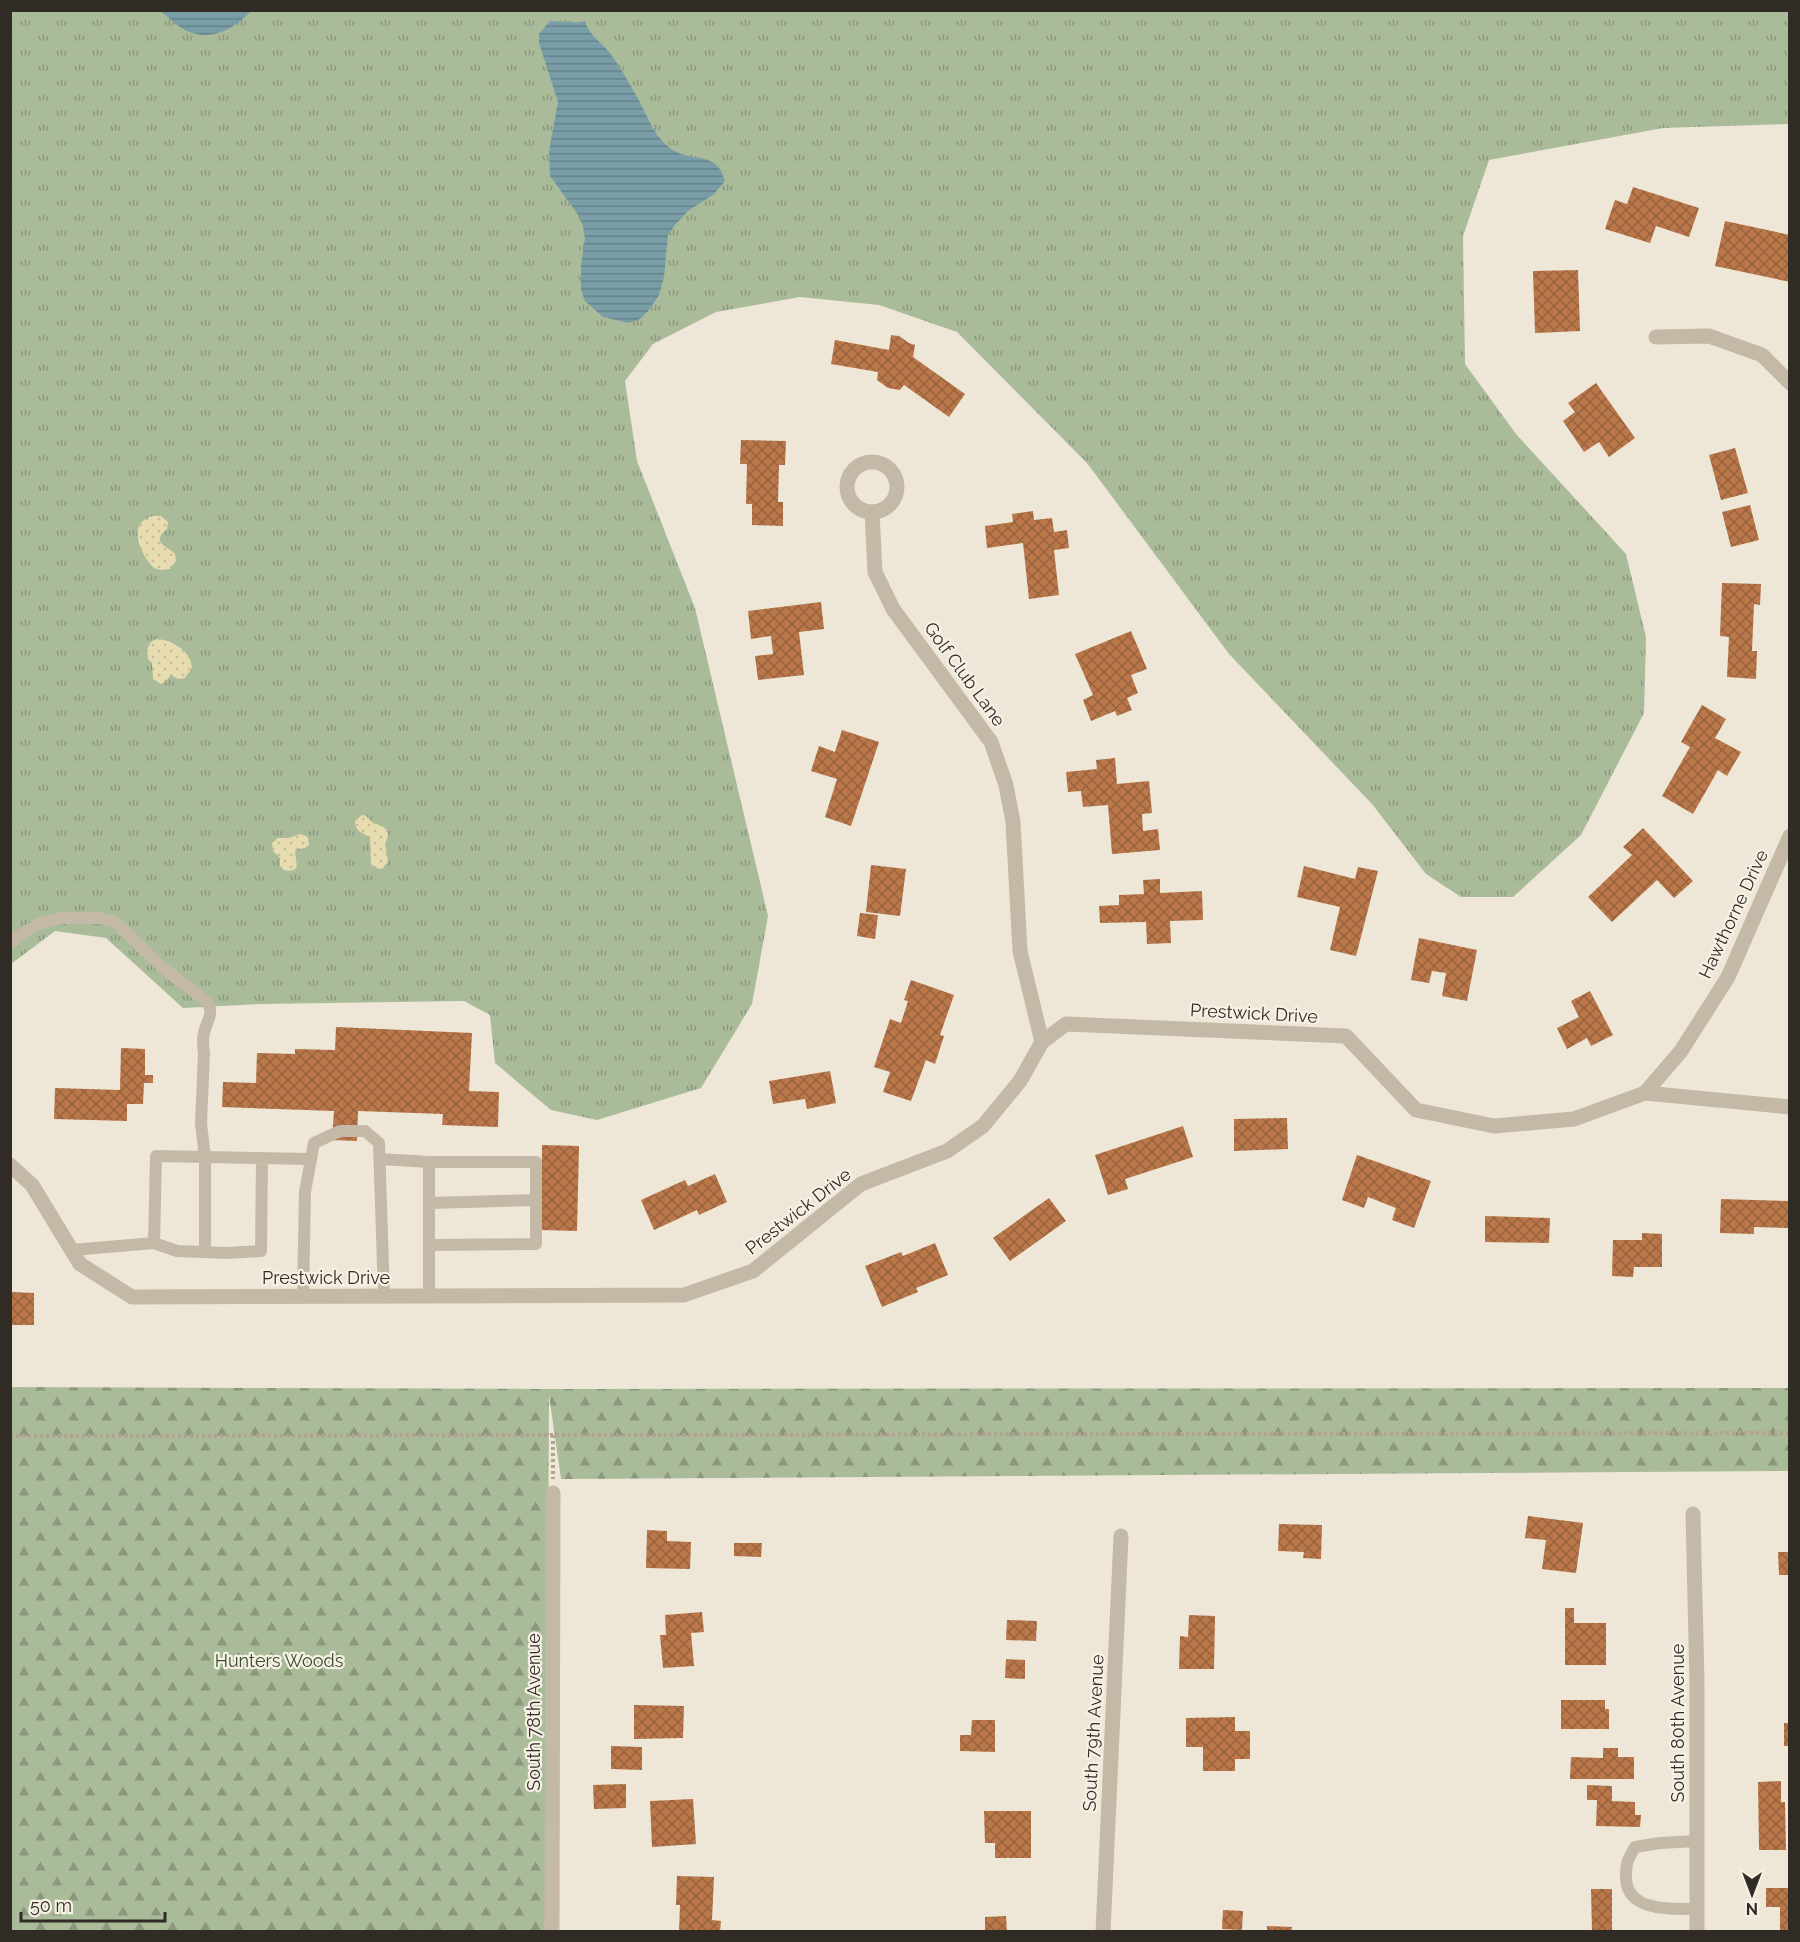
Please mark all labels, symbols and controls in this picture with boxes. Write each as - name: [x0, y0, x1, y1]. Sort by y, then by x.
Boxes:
- street label: Golf Club Lane: [920, 618, 1010, 731]
- street label: Hawthorne Drive: [1694, 846, 1772, 982]
- street label: Prestwick Drive: [1190, 999, 1319, 1027]
- street label: Prestwick Drive: [741, 1163, 855, 1259]
- street label: Prestwick Drive: [262, 1267, 390, 1288]
- street label: South 78th Avenue: [523, 1633, 544, 1791]
- street label: South 80th Avenue: [1667, 1643, 1688, 1802]
- park label: Hunters Woods: [215, 1650, 344, 1671]
- street label: South 79th Avenue: [1078, 1653, 1108, 1812]
- north arrow: [1722, 1864, 1782, 1924]
- scale bar: [21, 1885, 165, 1923]
- text: 50 m: [30, 1895, 72, 1916]
- text: N: [1746, 1899, 1758, 1918]

